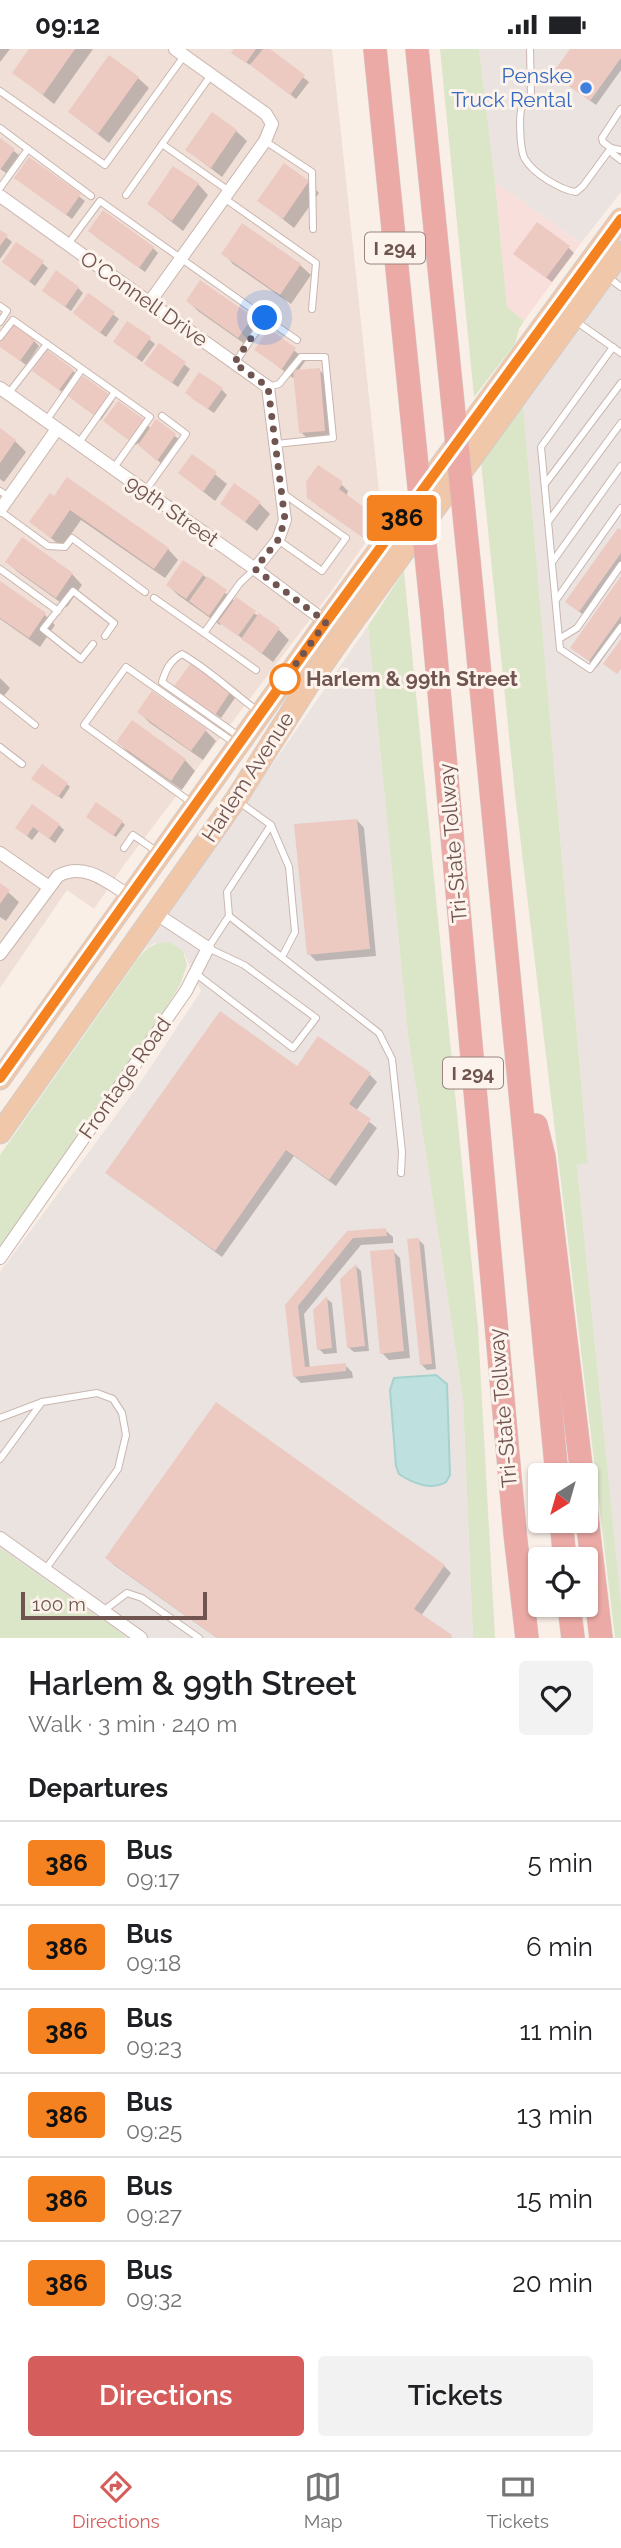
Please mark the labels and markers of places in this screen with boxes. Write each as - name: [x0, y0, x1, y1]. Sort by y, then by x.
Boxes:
- place label: Penske Truck Rental: [451, 63, 572, 112]
- marker: Penske Truck Rental: [578, 80, 594, 96]
- marker: Harlem & 99th Street: [270, 664, 300, 694]
- place label: Harlem & 99th Street: [306, 666, 518, 691]

